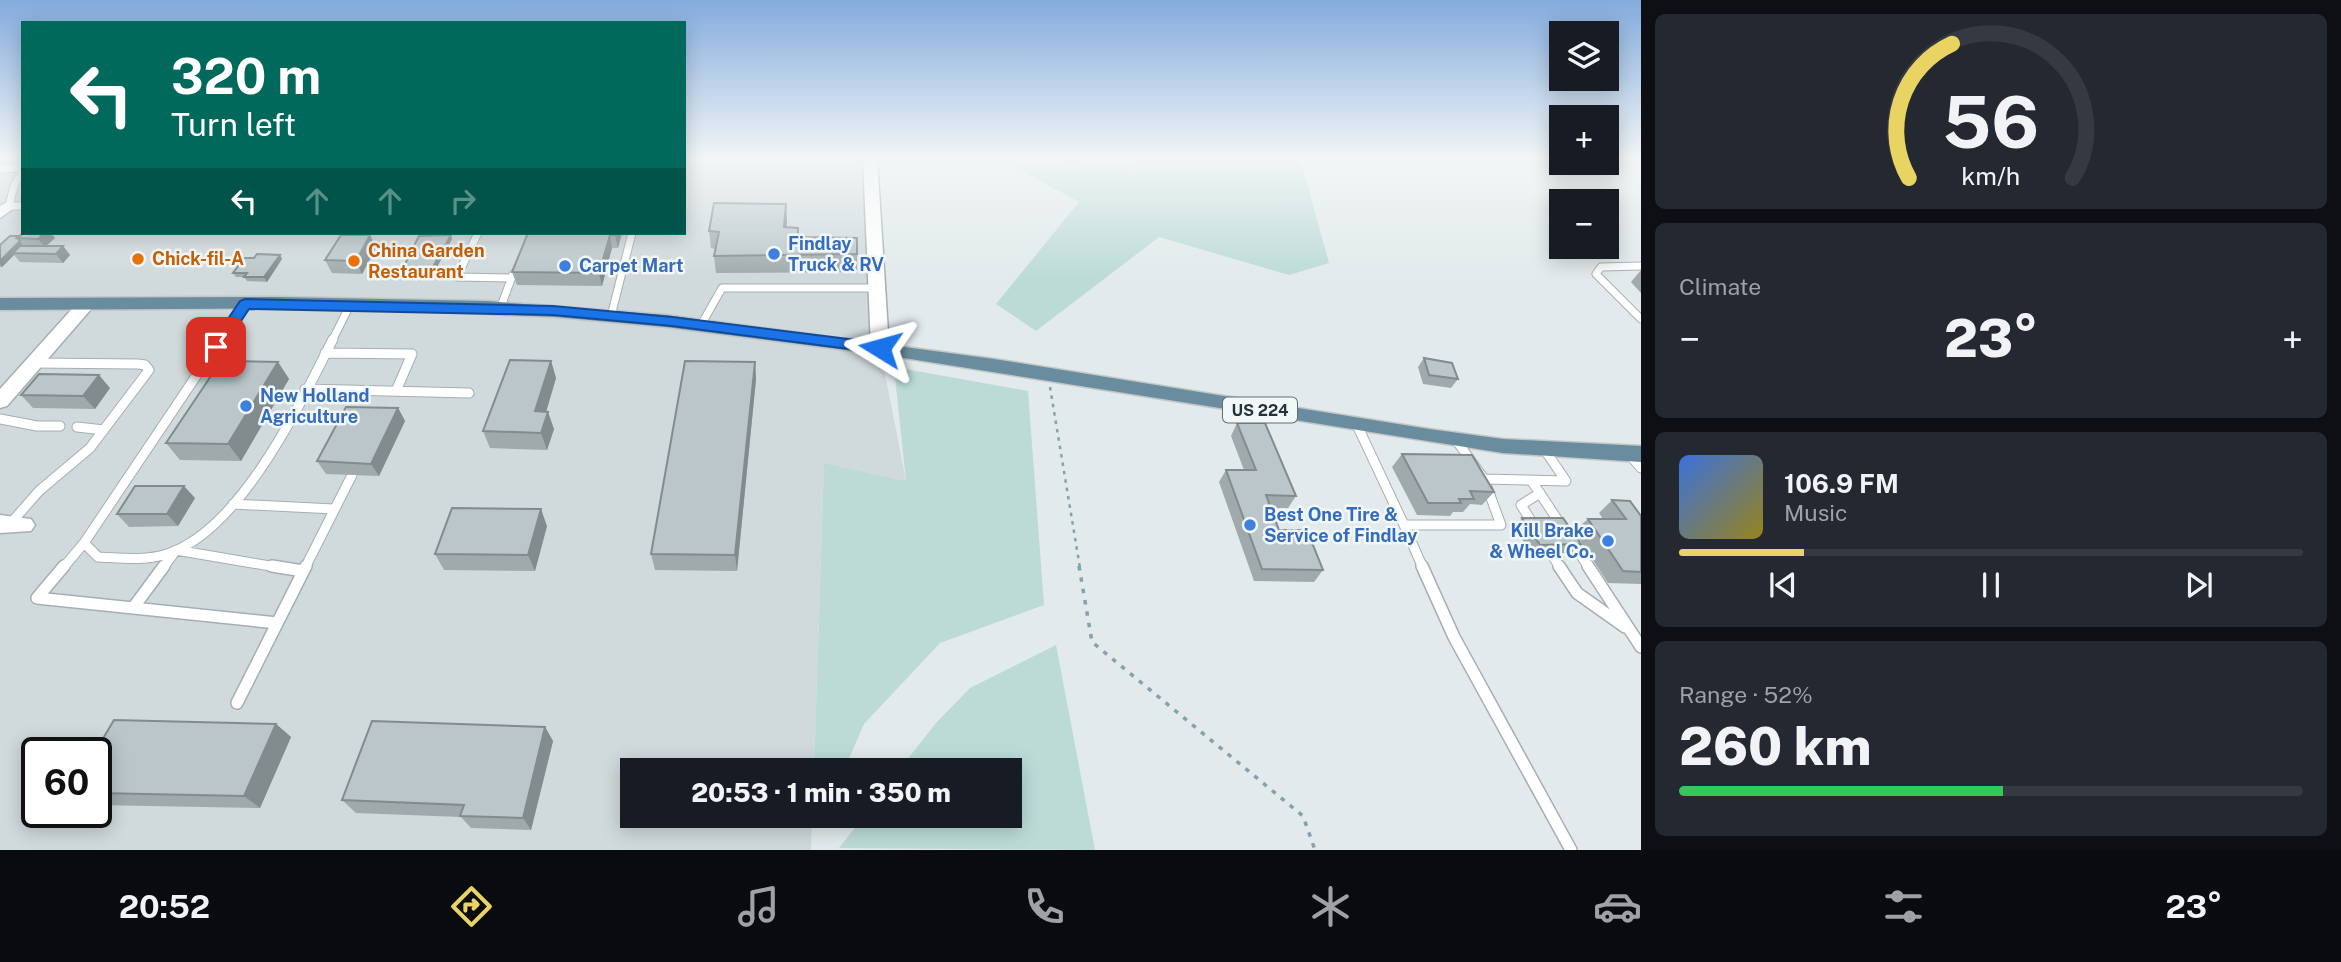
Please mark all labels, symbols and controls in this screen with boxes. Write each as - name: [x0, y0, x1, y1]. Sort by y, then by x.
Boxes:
- map controls: [1549, 21, 1619, 259]
- button: layers: [1549, 21, 1619, 91]
- text: 320 m: [171, 47, 321, 105]
- icon: left: [56, 49, 147, 140]
- text: 56: [1942, 79, 2040, 164]
- button: +: [1549, 105, 1619, 175]
- text: Turn left: [171, 106, 296, 143]
- text: km/h: [1962, 160, 2020, 190]
- icon: left: [225, 182, 263, 220]
- icon: ahead: [298, 182, 336, 220]
- icon: ahead: [371, 182, 409, 220]
- icon: right: [444, 182, 482, 220]
- button: −: [1549, 189, 1619, 259]
- place label: Findlay Truck & RV: [788, 233, 884, 275]
- place label: China Garden Restaurant: [368, 240, 485, 282]
- marker: Findlay Truck & RV: [766, 246, 782, 262]
- place label: Chick-fil-A: [152, 248, 244, 269]
- marker: Chick-fil-A: [130, 251, 146, 267]
- marker: China Garden Restaurant: [346, 253, 362, 269]
- place label: Carpet Mart: [579, 255, 683, 276]
- marker: Carpet Mart: [557, 258, 573, 274]
- text: Climate: [1679, 273, 1761, 300]
- text: 23°: [1944, 308, 2038, 369]
- position arrow: [843, 311, 917, 385]
- pin: [186, 317, 246, 377]
- text: −: [1679, 317, 1700, 362]
- text: +: [2282, 317, 2303, 362]
- icon: arrive: [197, 328, 235, 366]
- place label: New Holland Agriculture: [260, 385, 369, 427]
- marker: New Holland Agriculture: [238, 398, 254, 414]
- road number: US 224: [1223, 398, 1297, 422]
- text: 106.9 FM: [1784, 468, 1899, 499]
- text: Music: [1784, 499, 1848, 526]
- place label: Best One Tire & Service of Findlay: [1264, 504, 1417, 546]
- marker: Best One Tire & Service of Findlay: [1242, 517, 1258, 533]
- place label: Kill Brake & Wheel Co.: [1489, 520, 1594, 562]
- marker: Kill Brake & Wheel Co.: [1600, 533, 1616, 549]
- icon: previous: [1764, 566, 1802, 604]
- icon: pause: [1972, 566, 2010, 604]
- icon: next: [2180, 566, 2218, 604]
- text: Range · 52%: [1679, 681, 1813, 708]
- text: 260 km: [1679, 716, 1872, 777]
- speed limit sign: 60: [21, 737, 112, 828]
- text: 20:53 · 1 min · 350 m: [691, 777, 951, 808]
- icon: directions: [447, 882, 496, 931]
- icon: music: [734, 882, 783, 931]
- icon: phone: [1020, 882, 1069, 931]
- icon: climate: [1306, 882, 1355, 931]
- icon: car: [1593, 882, 1642, 931]
- icon: filters: [1879, 882, 1928, 931]
- text: 20:52: [119, 888, 210, 925]
- text: 23°: [2165, 888, 2222, 925]

